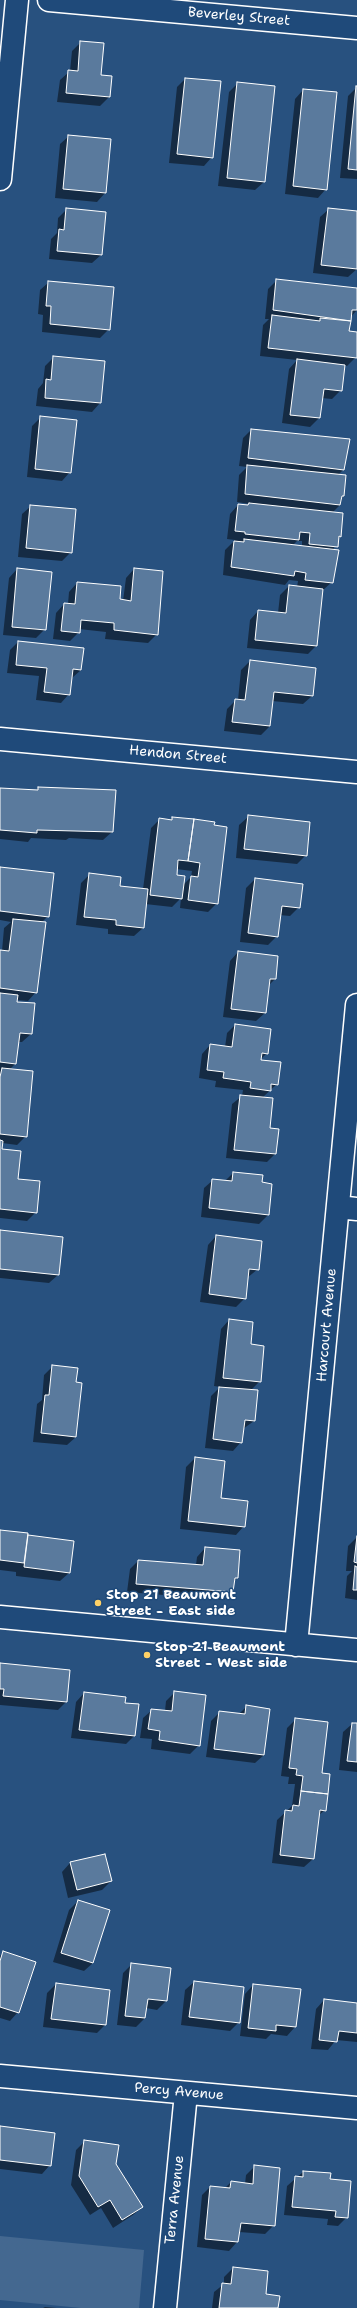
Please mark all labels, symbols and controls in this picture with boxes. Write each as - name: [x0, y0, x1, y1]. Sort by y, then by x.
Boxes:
- street label: Beverley Street: [187, 4, 291, 30]
- street label: Hendon Street: [128, 742, 228, 768]
- street label: Harcourt Avenue: [314, 1267, 340, 1383]
- place label: Stop 21 Beaumont Street - East side: [106, 1587, 236, 1620]
- marker: Stop 21 Beaumont Street - East side: [93, 1598, 103, 1608]
- place label: Stop 21 Beaumont Street - West side: [155, 1639, 287, 1672]
- marker: Stop 21 Beaumont Street - West side: [142, 1650, 152, 1660]
- street label: Percy Avenue: [133, 2080, 225, 2104]
- street label: Terra Avenue: [162, 2155, 188, 2245]

